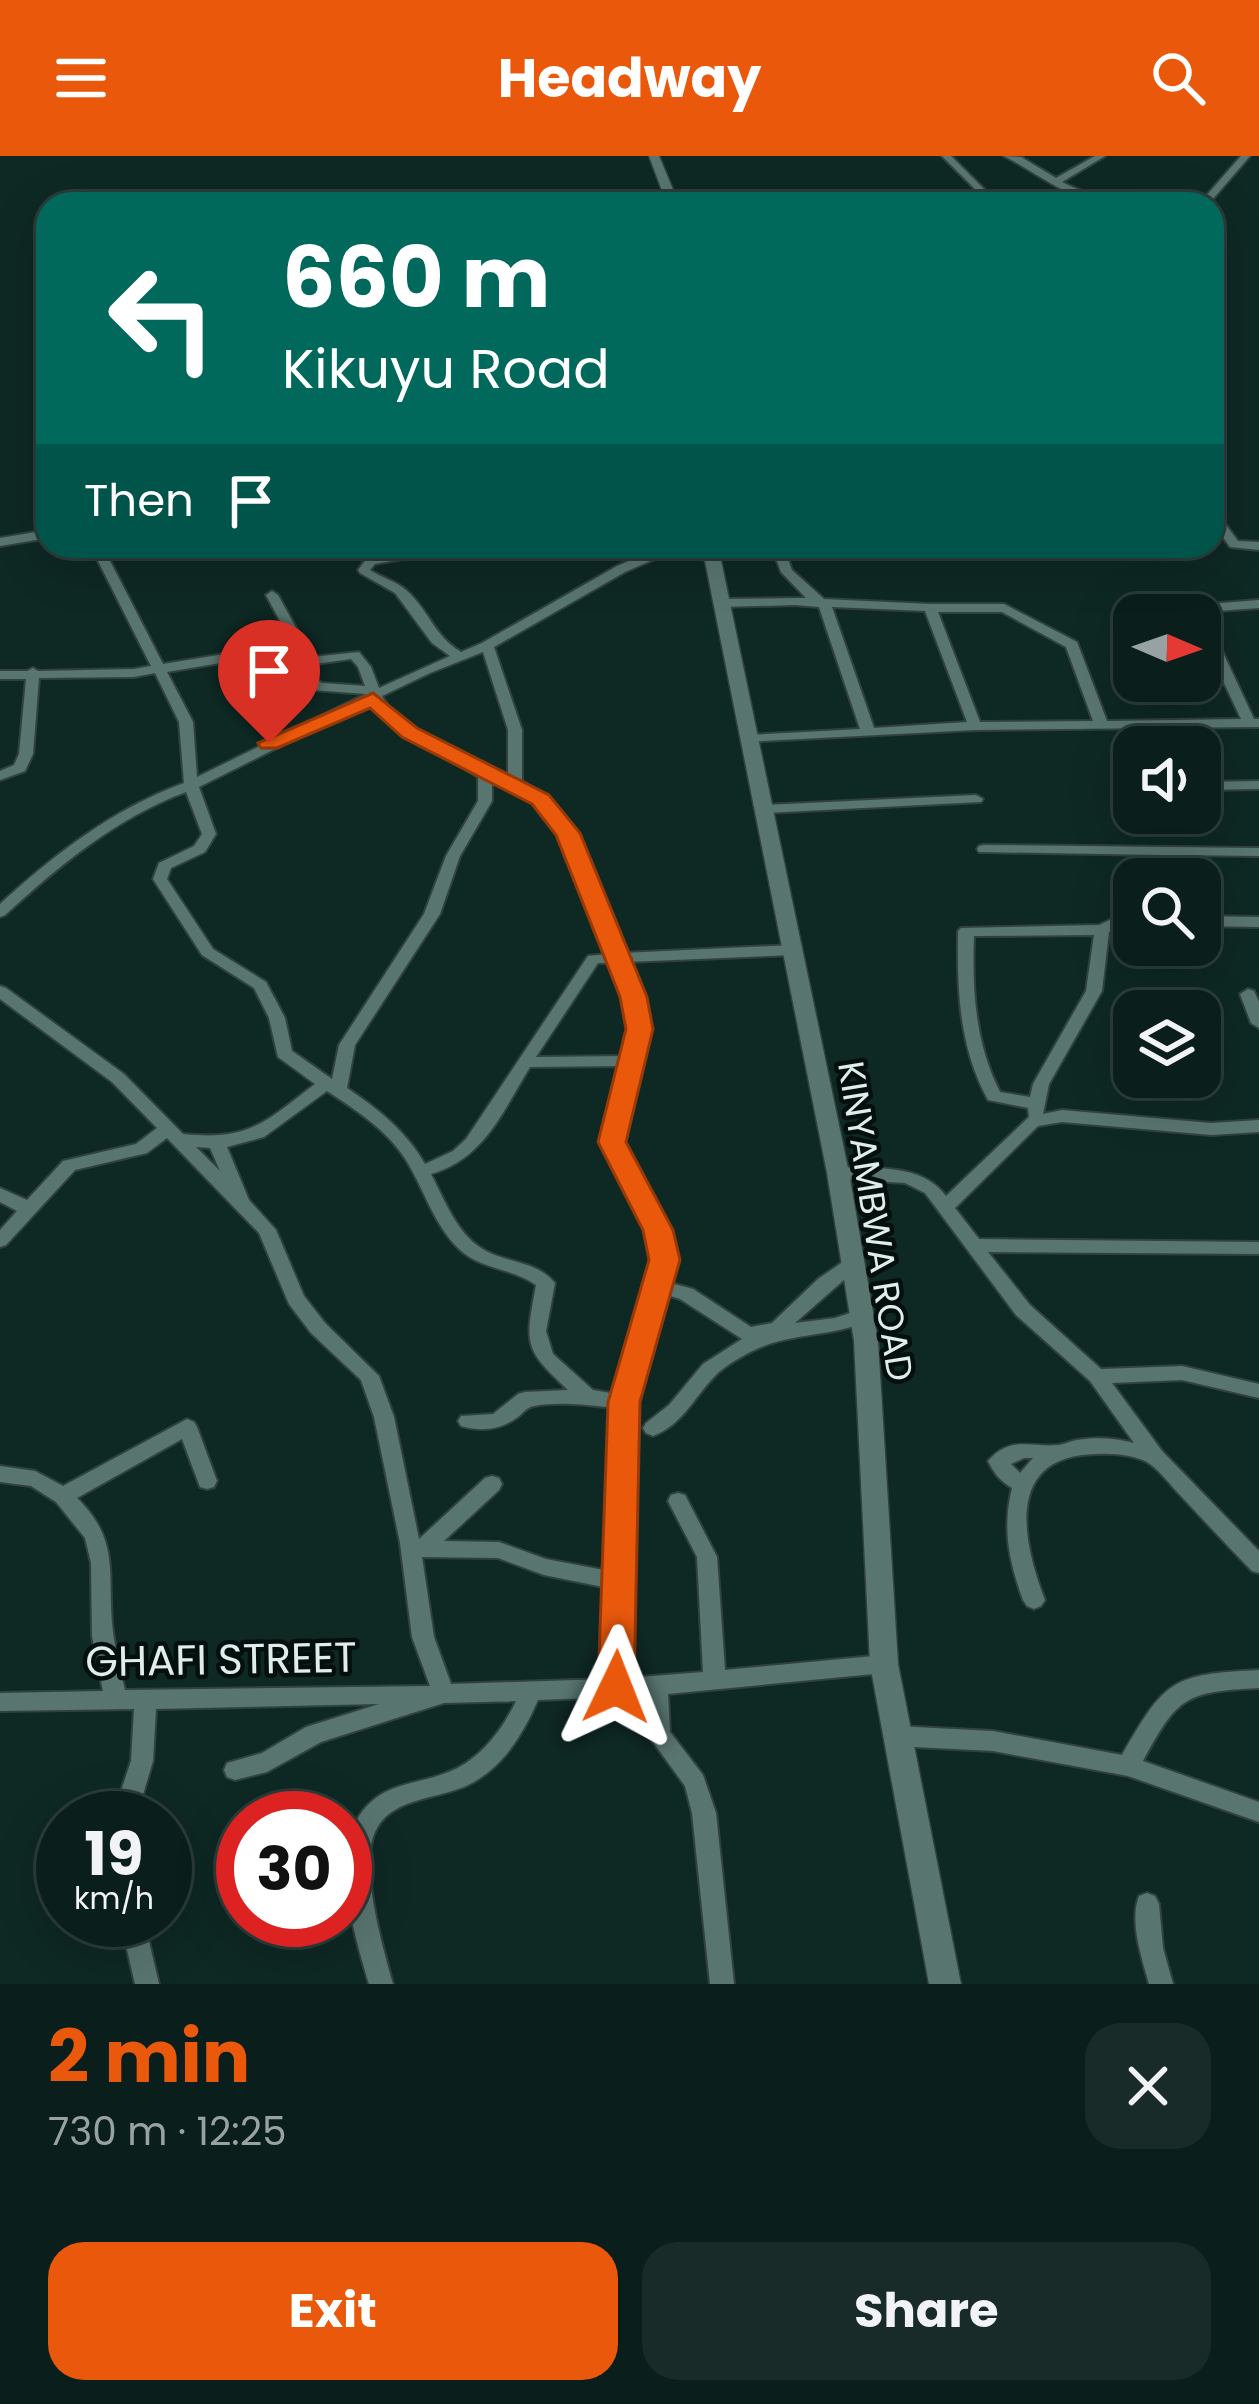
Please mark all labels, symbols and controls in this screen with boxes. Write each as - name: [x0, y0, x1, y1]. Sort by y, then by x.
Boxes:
- text: Headway: [498, 40, 761, 116]
- icon: menu: [48, 45, 114, 111]
- icon: search: [1145, 45, 1211, 111]
- text: 660 m: [282, 219, 551, 336]
- icon: left: [84, 240, 240, 396]
- text: Kikuyu Road: [282, 331, 610, 407]
- icon: arrive: [218, 468, 284, 534]
- text: Then: [84, 469, 194, 532]
- north arrow: [1113, 594, 1221, 702]
- map controls: [1113, 594, 1221, 1098]
- pin: [218, 620, 320, 743]
- icon: arrive: [236, 638, 302, 704]
- button: sound: [1113, 726, 1221, 834]
- button: search: [1113, 858, 1221, 966]
- button: layers: [1113, 990, 1221, 1098]
- street label: KINYAMBWA ROAD: [825, 1058, 926, 1385]
- position arrow: [553, 1624, 679, 1750]
- street label: GHAFI STREET: [85, 1628, 357, 1691]
- speed limit sign: 30: [216, 1791, 372, 1947]
- text: 19: [84, 1812, 144, 1896]
- text: km/h: [74, 1877, 154, 1920]
- text: 2 min: [48, 2006, 250, 2107]
- button: close: [1085, 2023, 1211, 2149]
- text: 730 m · 12:25: [48, 2104, 287, 2159]
- button: Exit: [48, 2242, 618, 2380]
- button: Share: [642, 2242, 1211, 2380]

